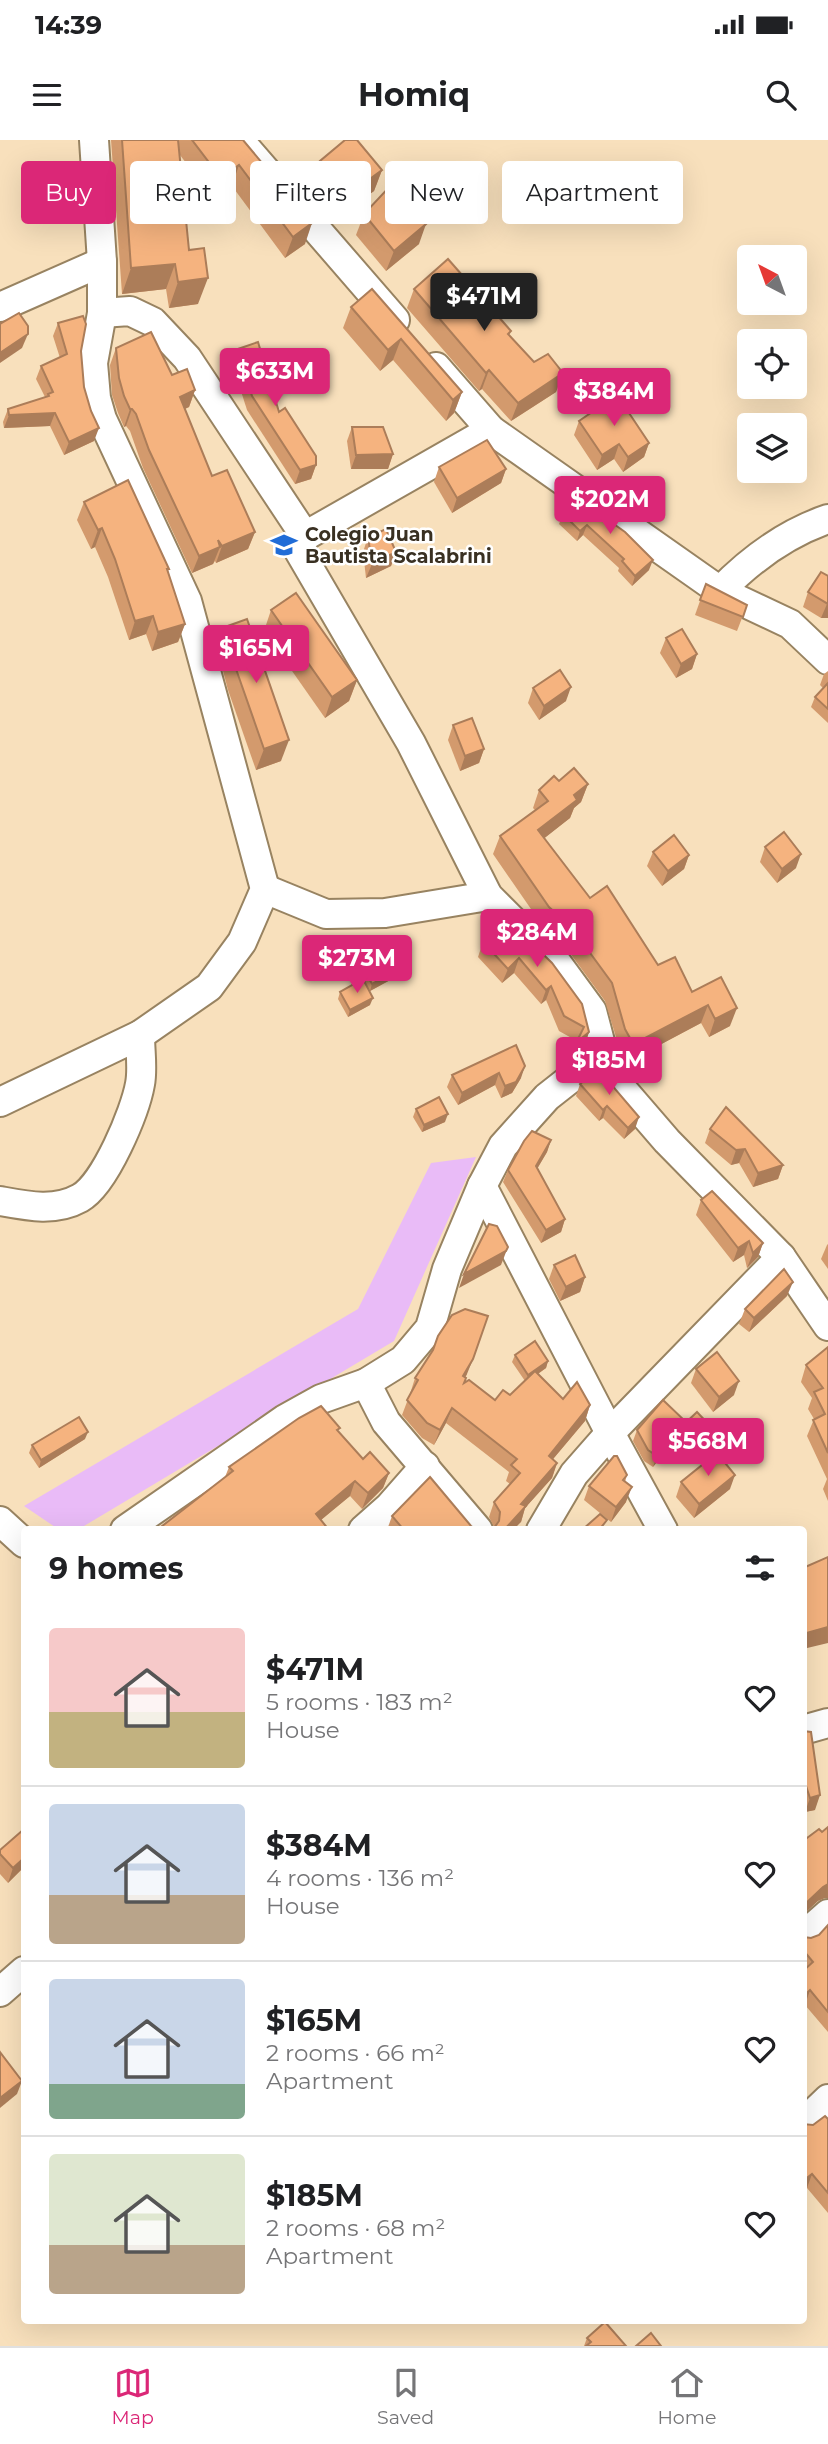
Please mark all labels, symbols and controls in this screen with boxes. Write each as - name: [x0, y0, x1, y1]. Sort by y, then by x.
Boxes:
- text: 14:39: [35, 9, 102, 41]
- text: Homiq: [358, 75, 470, 114]
- icon: menu: [28, 76, 66, 114]
- icon: search: [762, 76, 800, 114]
- chip: Buy: [21, 161, 116, 224]
- chip: Rent: [130, 161, 236, 224]
- chip: Filters: [250, 161, 371, 224]
- chip: New: [385, 161, 488, 224]
- chip: Apartment: [502, 161, 683, 224]
- north arrow: [737, 245, 807, 315]
- map controls: [737, 245, 807, 483]
- pin: $471M: [435, 274, 533, 333]
- text: $471M: [446, 282, 522, 310]
- button: locate: [737, 329, 807, 399]
- pin: $633M: [226, 348, 324, 408]
- text: $633M: [236, 357, 314, 385]
- pin: $384M: [565, 369, 663, 428]
- text: $384M: [573, 377, 655, 405]
- button: layers: [737, 413, 807, 483]
- pin: $202M: [561, 476, 659, 536]
- text: $202M: [570, 485, 650, 513]
- place label: Colegio Juan Bautista Scalabrini: [305, 523, 492, 568]
- school or university icon: Colegio Juan Bautista Scalabrini: [269, 530, 299, 560]
- pin: $165M: [207, 626, 305, 685]
- text: $165M: [219, 634, 293, 662]
- pin: $284M: [488, 910, 586, 969]
- text: $284M: [496, 918, 578, 946]
- pin: $273M: [308, 936, 406, 995]
- text: $273M: [318, 944, 396, 972]
- pin: $185M: [560, 1038, 658, 1097]
- text: $185M: [572, 1046, 646, 1074]
- pin: $568M: [659, 1418, 757, 1478]
- text: $568M: [668, 1427, 748, 1455]
- icon: filters: [741, 1549, 779, 1587]
- text: 9 homes: [49, 1550, 184, 1587]
- text: $471M: [266, 1651, 364, 1688]
- icon: home: [105, 1656, 189, 1740]
- icon: heart: [741, 1679, 779, 1717]
- text: 5 rooms · 183 m²: [266, 1688, 453, 1716]
- text: House: [266, 1716, 340, 1744]
- text: $384M: [266, 1827, 372, 1864]
- icon: home: [105, 1832, 189, 1916]
- icon: heart: [741, 1855, 779, 1893]
- text: 4 rooms · 136 m²: [266, 1864, 454, 1892]
- text: House: [266, 1892, 340, 1920]
- text: $165M: [266, 2002, 362, 2039]
- icon: home: [105, 2007, 189, 2091]
- icon: heart: [741, 2030, 779, 2068]
- text: 2 rooms · 66 m²: [266, 2039, 445, 2067]
- text: Apartment: [266, 2067, 394, 2095]
- text: $185M: [266, 2177, 363, 2214]
- icon: home: [105, 2182, 189, 2266]
- icon: heart: [741, 2205, 779, 2243]
- text: 2 rooms · 68 m²: [266, 2214, 445, 2242]
- text: Apartment: [266, 2242, 394, 2270]
- tab: Map: [112, 2364, 154, 2429]
- tab: Saved: [377, 2364, 434, 2429]
- tab: Home: [657, 2364, 716, 2429]

